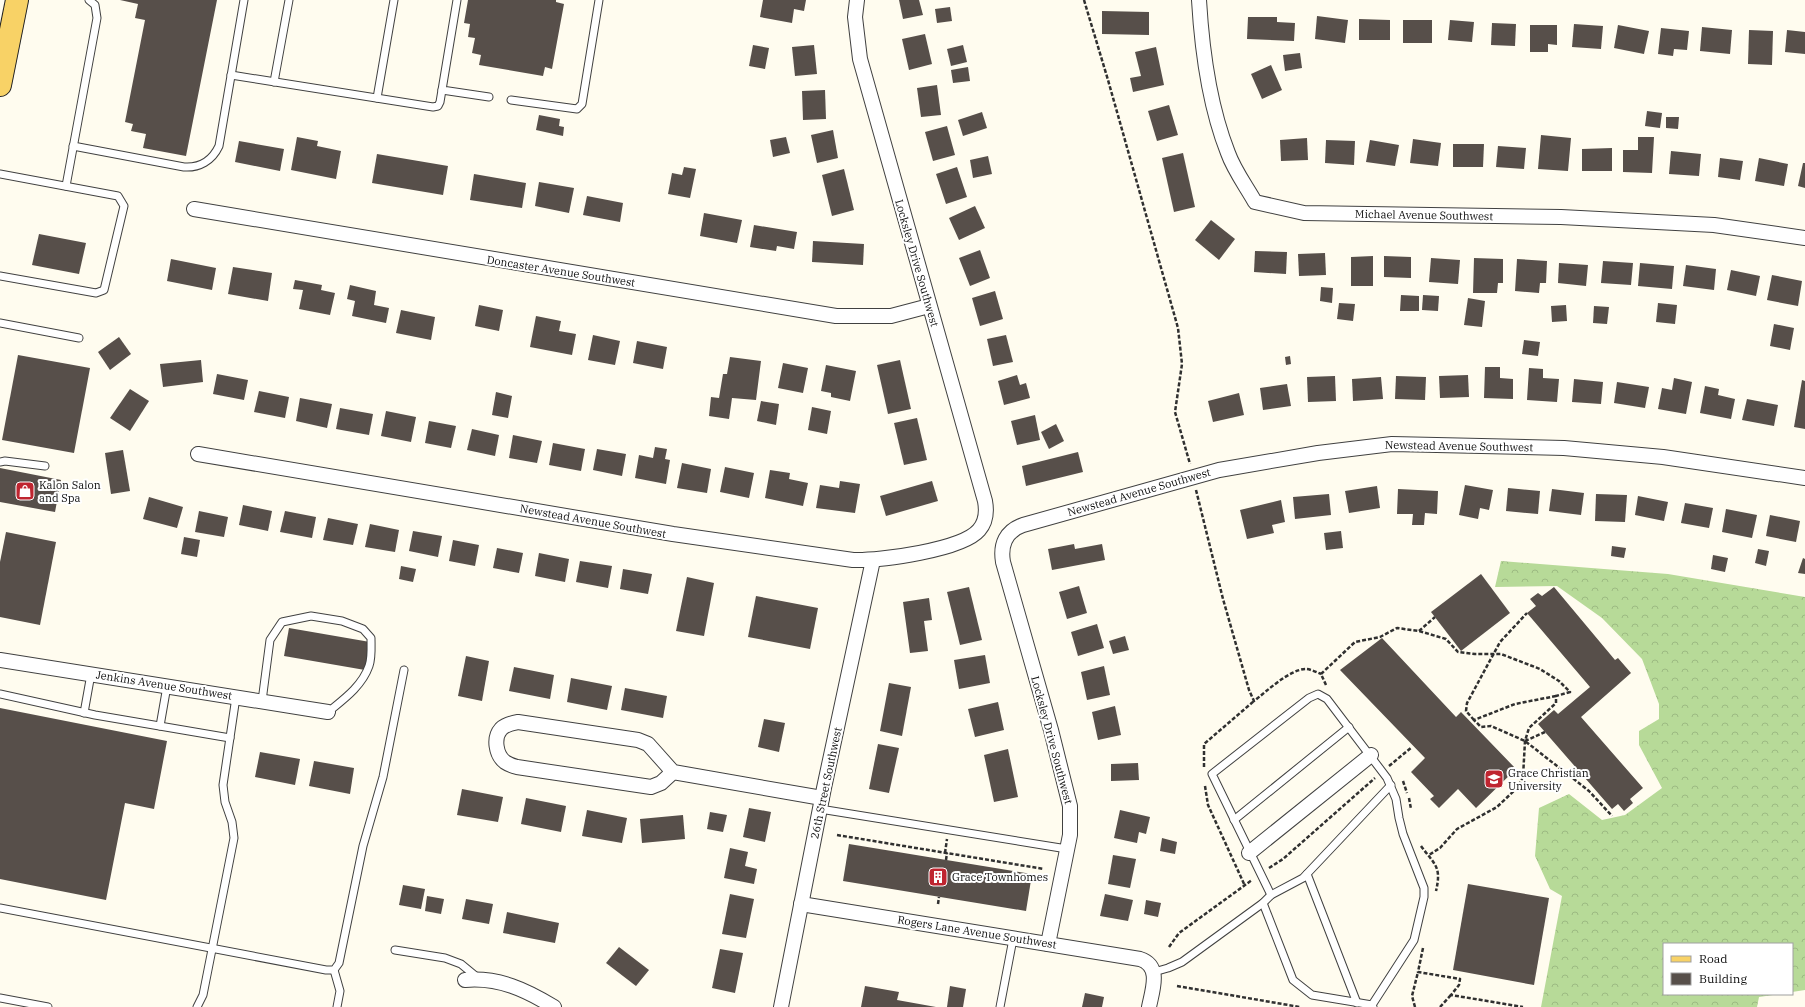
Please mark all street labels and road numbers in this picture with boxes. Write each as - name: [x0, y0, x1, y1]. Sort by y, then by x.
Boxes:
- street label: Locksley Drive Southwest: [892, 198, 942, 328]
- street label: Michael Avenue Southwest: [1355, 207, 1493, 223]
- street label: Doncaster Avenue Southwest: [486, 252, 636, 290]
- street label: Newstead Avenue Southwest: [1385, 438, 1533, 454]
- street label: Newstead Avenue Southwest: [1066, 465, 1212, 519]
- street label: Newstead Avenue Southwest: [519, 501, 667, 541]
- street label: Jenkins Avenue Southwest: [95, 667, 233, 703]
- street label: Locksley Drive Southwest: [1028, 675, 1076, 806]
- street label: 26th Street Southwest: [807, 726, 845, 840]
- street label: Rogers Lane Avenue Southwest: [896, 912, 1058, 952]

